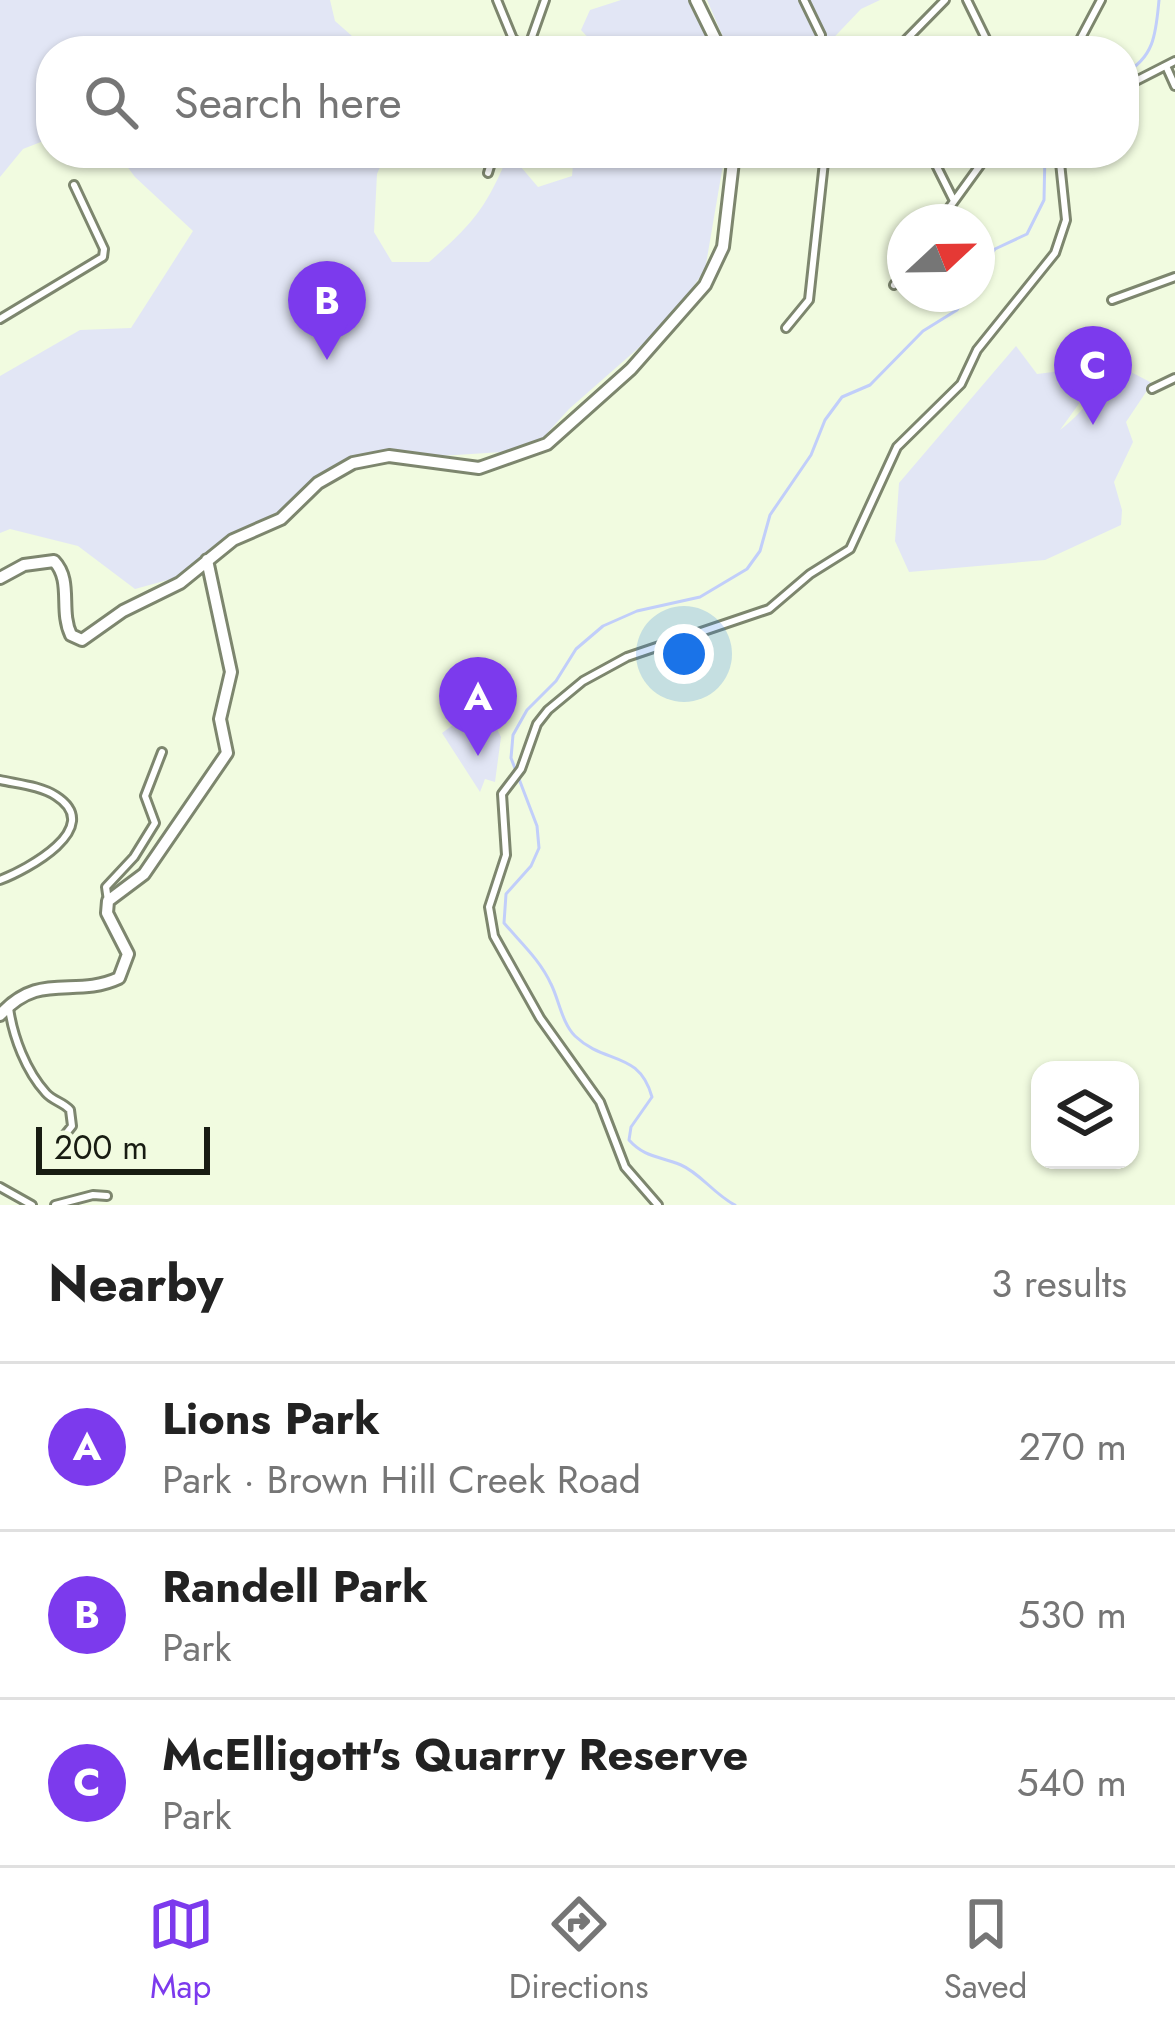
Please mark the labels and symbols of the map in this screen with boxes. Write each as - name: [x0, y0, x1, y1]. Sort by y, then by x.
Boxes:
- north arrow: [887, 204, 995, 312]
- pin: B: [288, 261, 366, 360]
- pin: C: [1054, 326, 1132, 425]
- your location: [654, 624, 714, 684]
- pin: A: [439, 657, 517, 756]
- scale bar: [36, 1121, 210, 1174]

